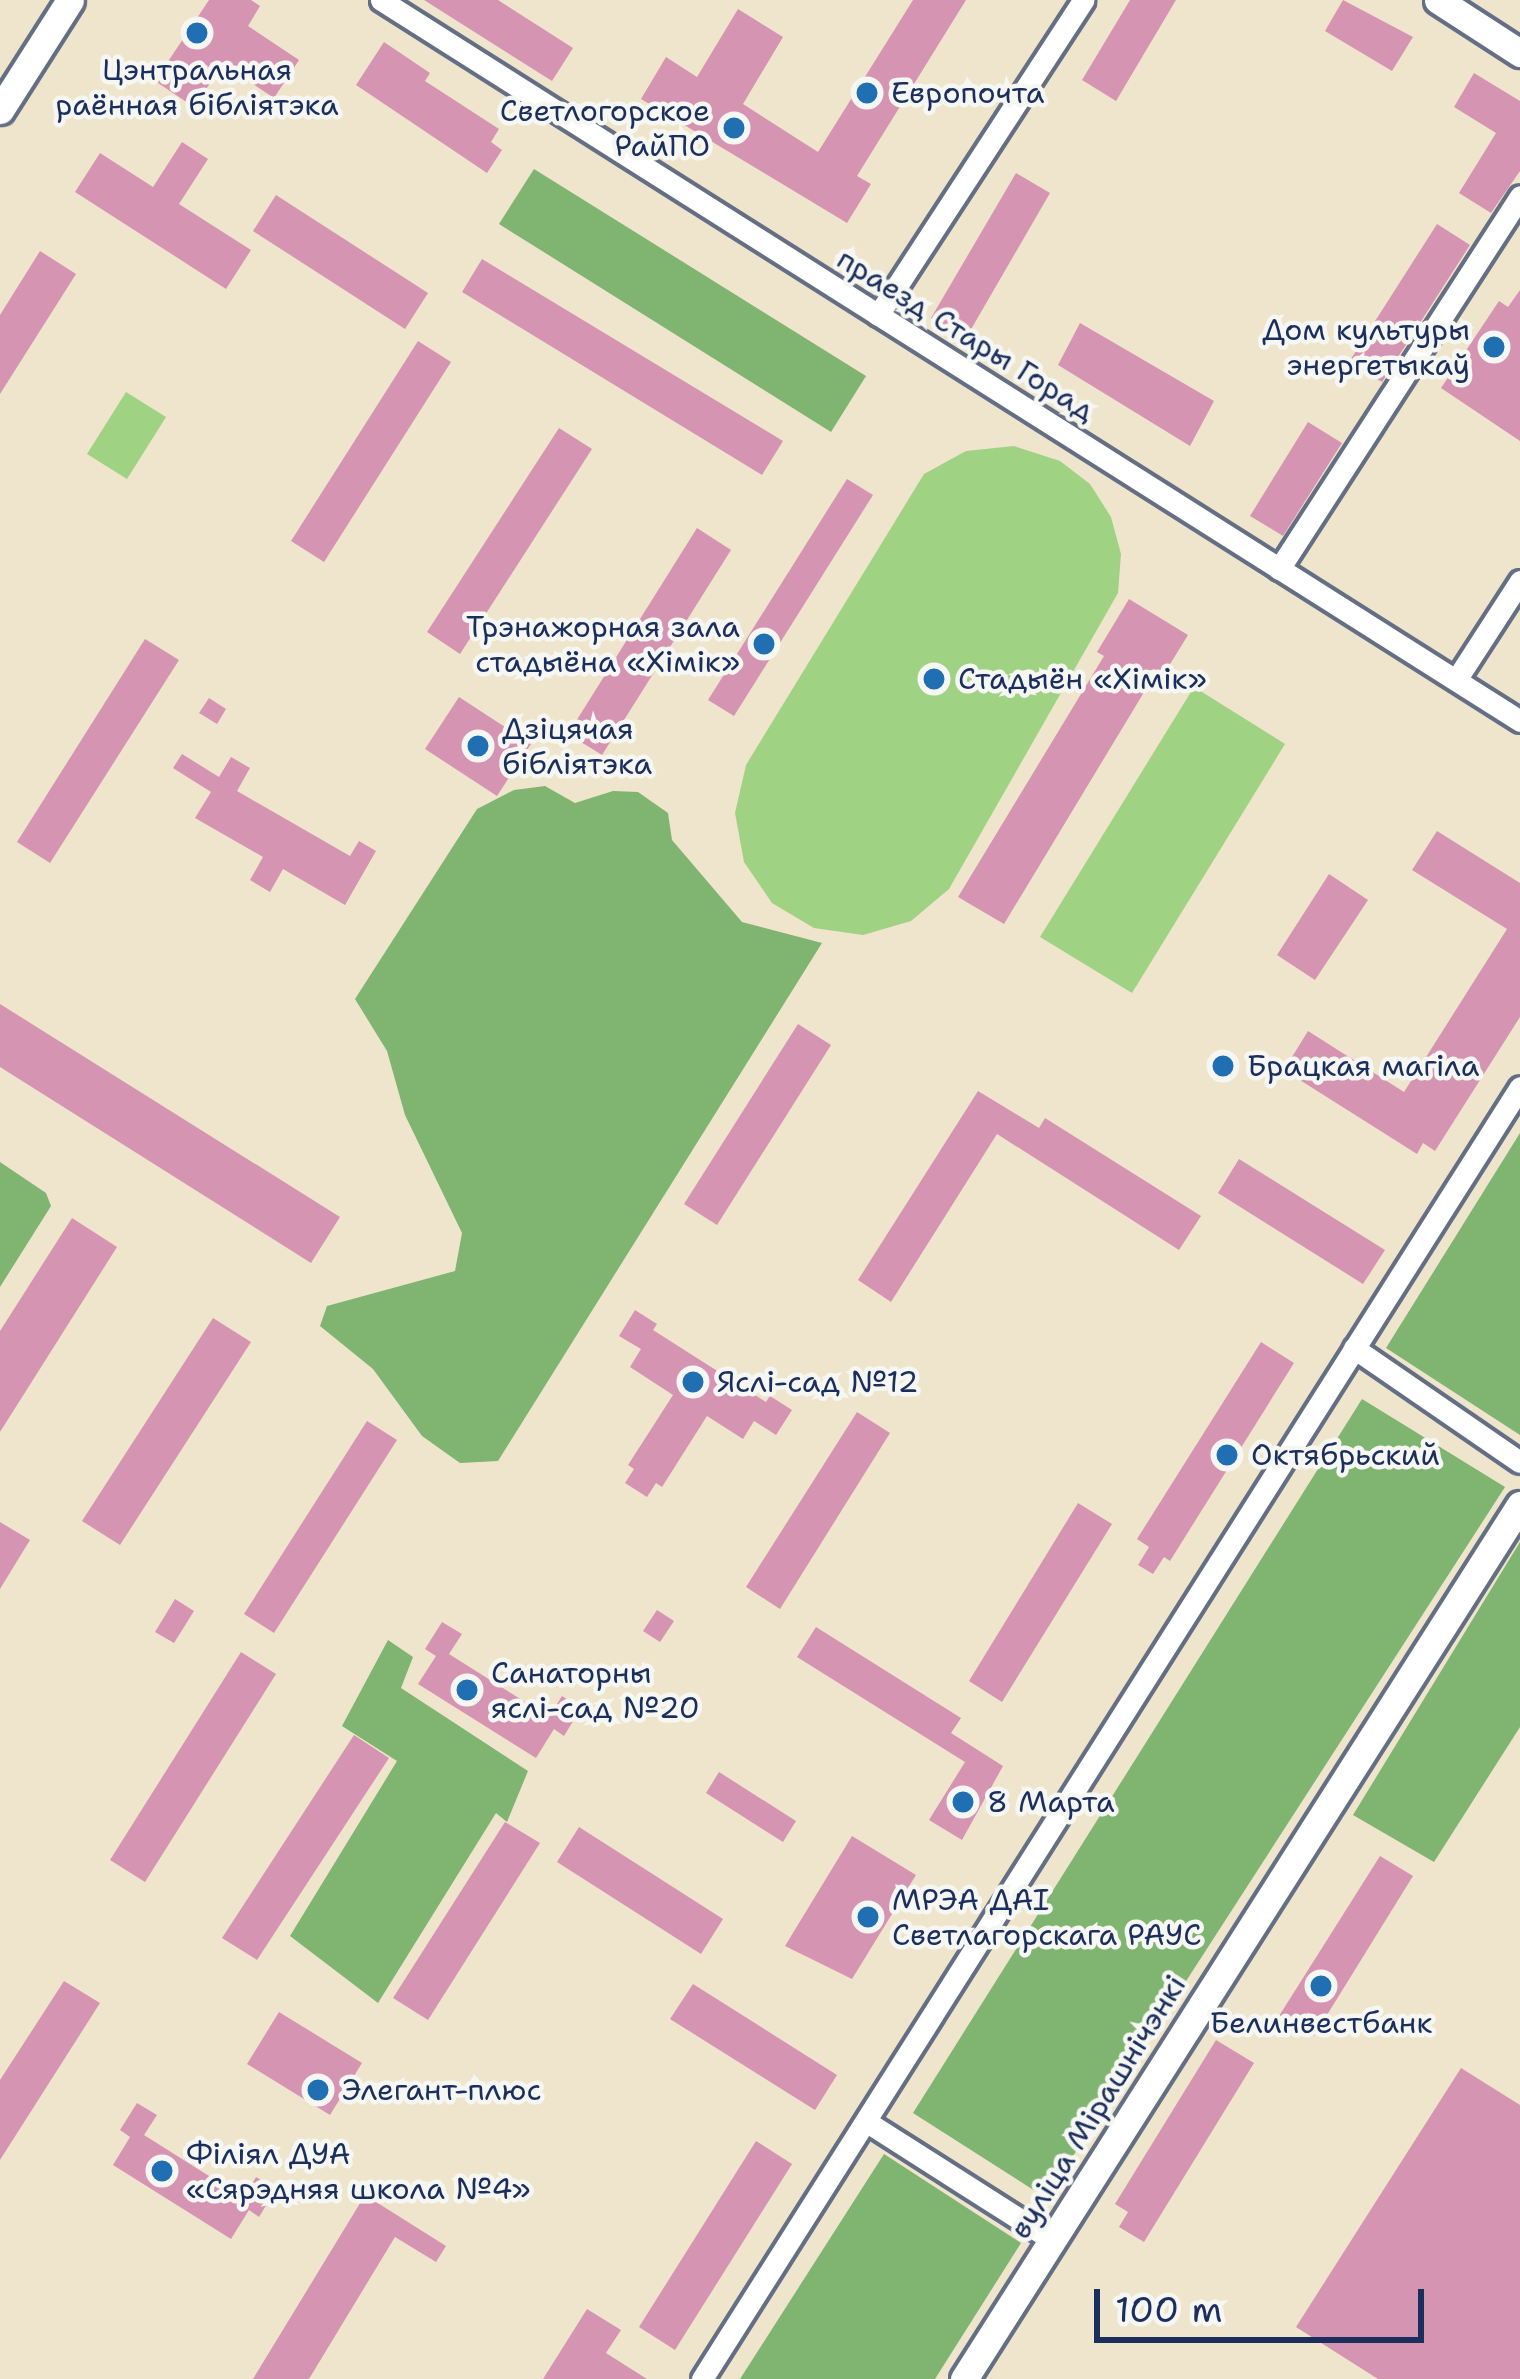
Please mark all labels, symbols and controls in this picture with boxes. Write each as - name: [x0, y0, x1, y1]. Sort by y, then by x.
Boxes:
- marker: Цэнтральная раённая бібліятэка: [184, 20, 210, 46]
- place label: Цэнтральная раённая бібліятэка: [55, 52, 339, 122]
- place label: Европочта: [891, 75, 1044, 111]
- marker: Европочта: [854, 80, 880, 106]
- place label: Светлогорское РайПО: [500, 93, 710, 164]
- marker: Светлогорское РайПО: [721, 115, 747, 141]
- street label: праезд Стары Горад: [830, 241, 1102, 429]
- place label: Дом культуры энергетыкаў: [1262, 312, 1470, 382]
- marker: Дом культуры энергетыкаў: [1481, 334, 1507, 360]
- place label: Трэнажорная зала стадыёна «Хімік»: [466, 609, 740, 680]
- marker: Трэнажорная зала стадыёна «Хімік»: [751, 631, 777, 657]
- place label: Стадыён «Хімік»: [958, 661, 1207, 697]
- marker: Стадыён «Хімік»: [921, 666, 947, 692]
- place label: Дзіцячая бібліятэка: [502, 711, 652, 782]
- marker: Дзіцячая бібліятэка: [465, 733, 491, 759]
- place label: Брацкая магіла: [1247, 1048, 1479, 1084]
- marker: Брацкая магіла: [1210, 1053, 1236, 1079]
- place label: Яслі-сад №12: [717, 1364, 919, 1400]
- marker: Яслі-сад №12: [680, 1369, 706, 1395]
- place label: Октябрьский: [1251, 1437, 1440, 1473]
- marker: Октябрьский: [1214, 1442, 1240, 1468]
- place label: Санаторны яслі-сад №20: [491, 1655, 700, 1726]
- marker: Санаторны яслі-сад №20: [454, 1677, 480, 1703]
- place label: 8 Марта: [987, 1784, 1115, 1820]
- marker: 8 Марта: [950, 1789, 976, 1815]
- place label: МРЭА ДАІ Светлагорскага РАУС: [892, 1882, 1202, 1952]
- marker: МРЭА ДАІ Светлагорскага РАУС: [855, 1904, 881, 1930]
- street label: вуліца Мірашнічэнкі: [1002, 1969, 1194, 2245]
- marker: Белинвестбанк: [1308, 1973, 1334, 1999]
- place label: Белинвестбанк: [1210, 2005, 1432, 2041]
- place label: Элегант-плюс: [342, 2072, 542, 2108]
- marker: Элегант-плюс: [305, 2077, 331, 2103]
- place label: Філіял ДУА «Сярэдняя школа №4»: [186, 2136, 531, 2206]
- marker: Філіял ДУА «Сярэдняя школа №4»: [149, 2158, 175, 2184]
- scale bar: [1100, 2265, 1430, 2339]
- text: 100 m: [1115, 2285, 1223, 2334]

